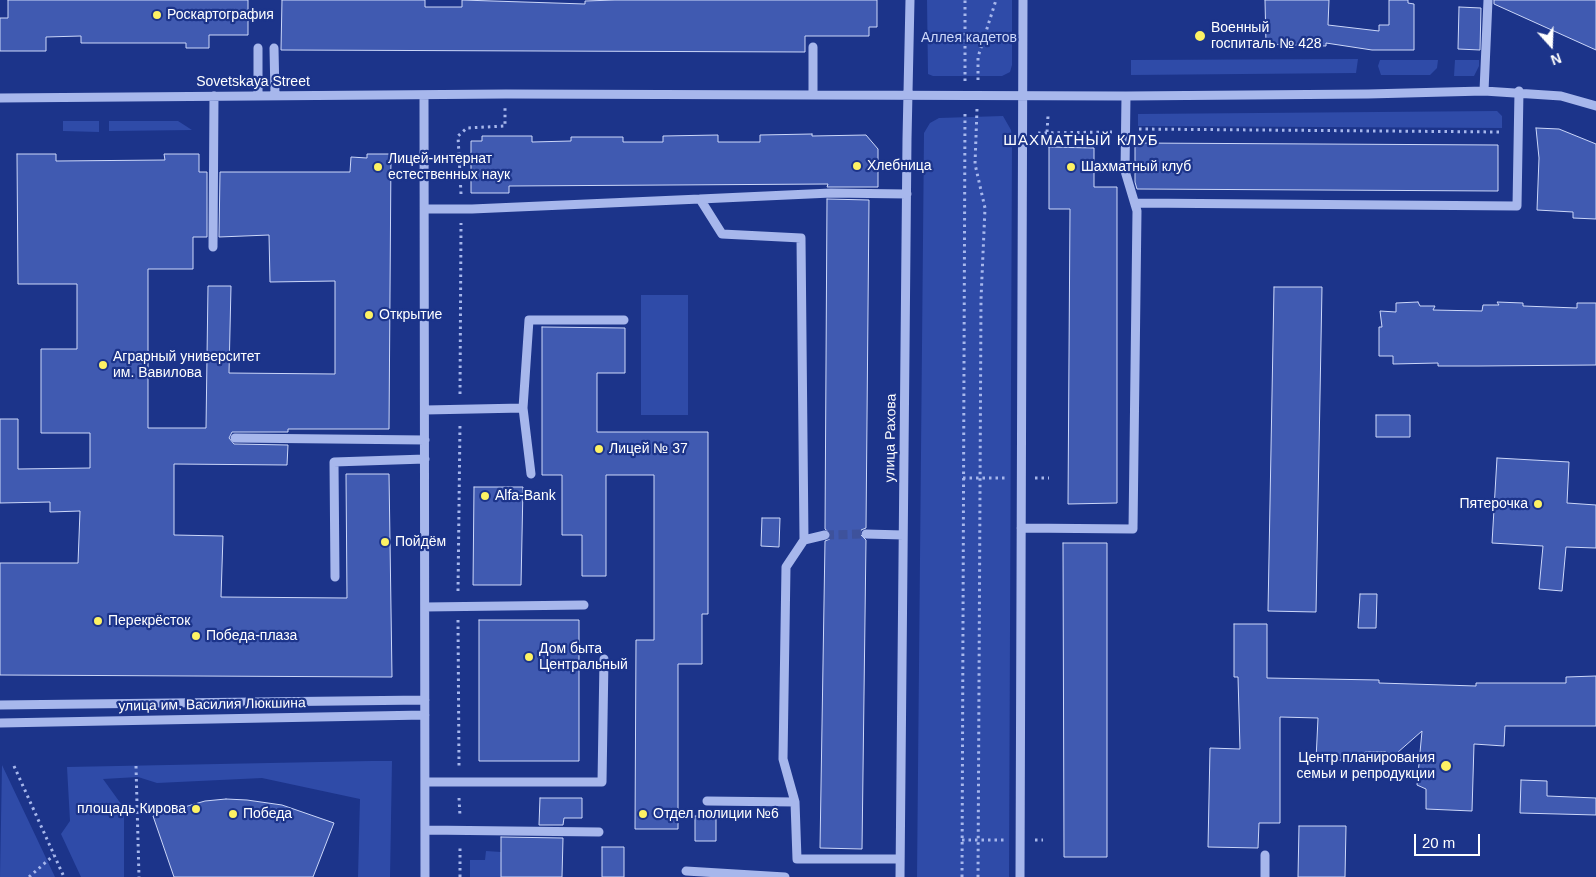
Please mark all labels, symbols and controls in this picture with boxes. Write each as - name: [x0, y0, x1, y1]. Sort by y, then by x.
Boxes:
- place label: Роскартография: [167, 7, 274, 23]
- marker: Роскартография: [151, 9, 163, 21]
- place label: Военный госпиталь № 428: [1211, 20, 1322, 52]
- north arrow: [1526, 20, 1576, 70]
- marker: Военный госпиталь № 428: [1193, 29, 1207, 43]
- park label: Аллея кадетов: [921, 30, 1017, 46]
- text: N: [1549, 50, 1564, 68]
- street label: Sovetskaya Street: [196, 74, 310, 90]
- district label: ШАХМАТНЫЙ КЛУБ: [1002, 132, 1160, 150]
- place label: Лицей-интернат естественных наук: [388, 151, 510, 184]
- place label: Хлебница: [867, 158, 932, 174]
- place label: Шахматный клуб: [1081, 159, 1191, 175]
- marker: Хлебница: [851, 160, 863, 172]
- marker: Лицей-интернат естественных наук: [372, 161, 384, 173]
- marker: Шахматный клуб: [1065, 161, 1077, 173]
- place label: Открытие: [379, 307, 442, 323]
- marker: Открытие: [363, 309, 375, 321]
- place label: Аграрный университет им. Вавилова: [113, 349, 261, 382]
- marker: Аграрный университет им. Вавилова: [97, 359, 109, 371]
- street label: улица Рахова: [882, 393, 900, 483]
- place label: Лицей № 37: [609, 441, 688, 457]
- marker: Лицей № 37: [593, 443, 605, 455]
- place label: Alfa-Bank: [495, 488, 556, 504]
- marker: Alfa-Bank: [479, 490, 491, 502]
- place label: Пятерочка: [1460, 496, 1528, 512]
- marker: Пятерочка: [1532, 498, 1544, 510]
- place label: Пойдём: [395, 534, 446, 550]
- marker: Пойдём: [379, 536, 391, 548]
- place label: Перекрёсток: [108, 613, 190, 629]
- marker: Перекрёсток: [92, 615, 104, 627]
- place label: Победа-плаза: [206, 628, 297, 644]
- marker: Победа-плаза: [190, 630, 202, 642]
- place label: Дом быта Центральный: [539, 641, 628, 674]
- marker: Дом быта Центральный: [523, 651, 535, 663]
- street label: улица им. Василия Люкшина: [118, 695, 306, 715]
- place label: Центр планирования семьи и репродукции: [1297, 750, 1435, 782]
- marker: Центр планирования семьи и репродукции: [1439, 759, 1453, 773]
- place label: площадь Кирова: [77, 801, 186, 817]
- marker: площадь Кирова: [190, 803, 202, 815]
- place label: Победа: [243, 806, 292, 822]
- place label: Отдел полиции №6: [653, 806, 779, 822]
- marker: Победа: [227, 808, 239, 820]
- marker: Отдел полиции №6: [637, 808, 649, 820]
- scale bar: [1416, 824, 1482, 856]
- text: 20 m: [1422, 834, 1455, 851]

